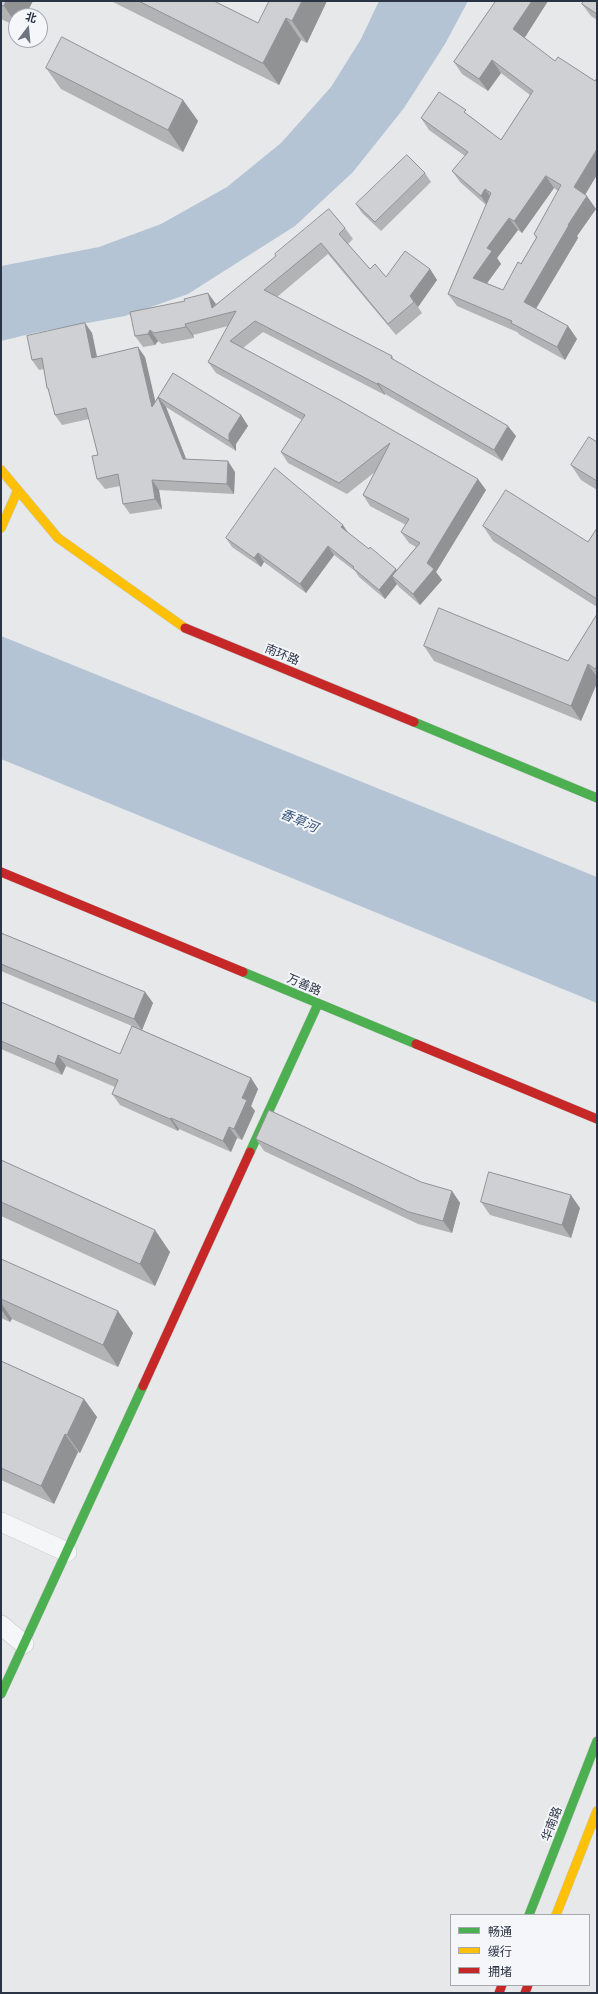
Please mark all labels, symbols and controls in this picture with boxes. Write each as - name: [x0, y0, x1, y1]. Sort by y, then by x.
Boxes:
- north arrow: [8, 8, 48, 48]
- text: 北: [24, 9, 38, 26]
- street label: 南环路: [263, 642, 301, 668]
- water label: 香草河: [278, 806, 320, 836]
- street label: 万善路: [285, 971, 323, 999]
- street label: 华南路: [539, 1805, 565, 1843]
- legend: [450, 1914, 590, 1986]
- text: 畅通: [488, 1924, 512, 1939]
- text: 缓行: [488, 1944, 512, 1959]
- text: 拥堵: [488, 1964, 512, 1979]

